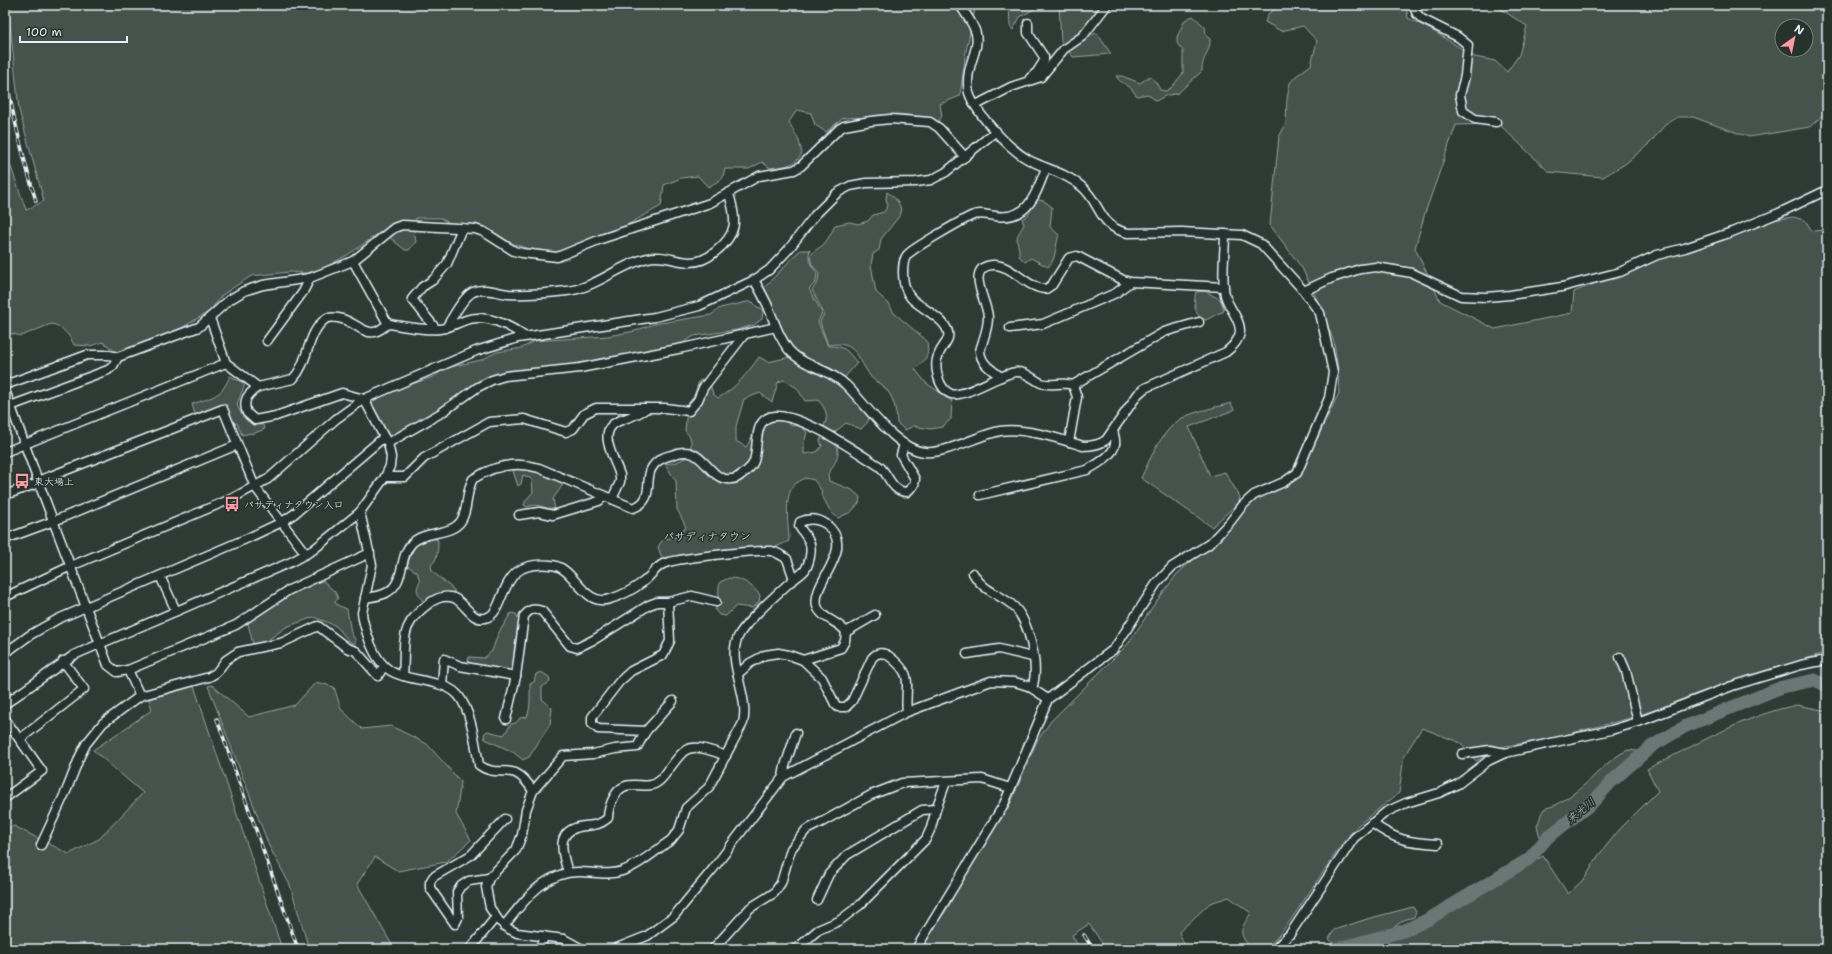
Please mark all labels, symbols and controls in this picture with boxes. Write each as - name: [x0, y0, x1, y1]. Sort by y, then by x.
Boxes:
- scale bar: [20, 18, 127, 44]
- north arrow: [1774, 18, 1814, 58]
- text: N: [1791, 21, 1807, 39]
- text: 100 m: [26, 24, 62, 40]
- bus stop icon: 東大場上: [13, 472, 31, 490]
- place label: 東大場上: [34, 475, 74, 488]
- bus stop icon: パサディナタウン入口: [223, 495, 241, 513]
- place label: パサディナタウン入口: [244, 498, 344, 511]
- district label: パサディナタウン: [663, 529, 751, 544]
- water label: 来光川: [1564, 795, 1598, 827]

